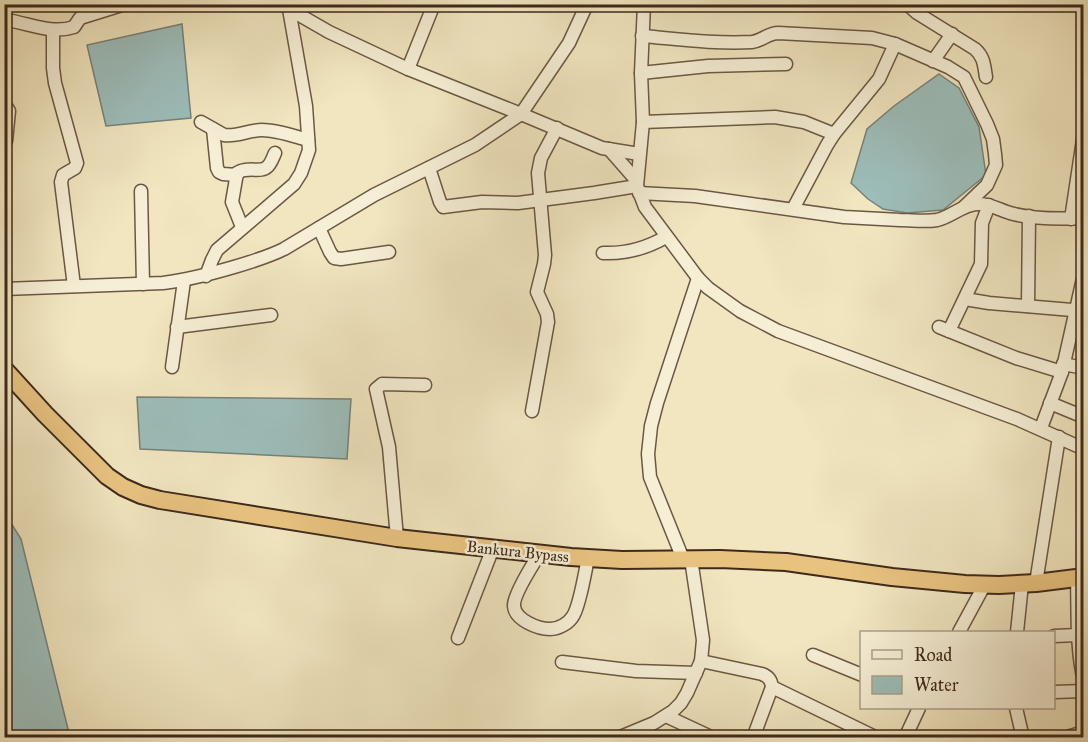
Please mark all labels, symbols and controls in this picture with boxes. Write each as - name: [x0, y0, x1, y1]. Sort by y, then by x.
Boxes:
- street label: Bankura Bypass: [466, 537, 570, 566]
- legend: [860, 631, 1055, 709]
- text: Road: [914, 644, 952, 666]
- text: Water: [914, 674, 959, 696]

